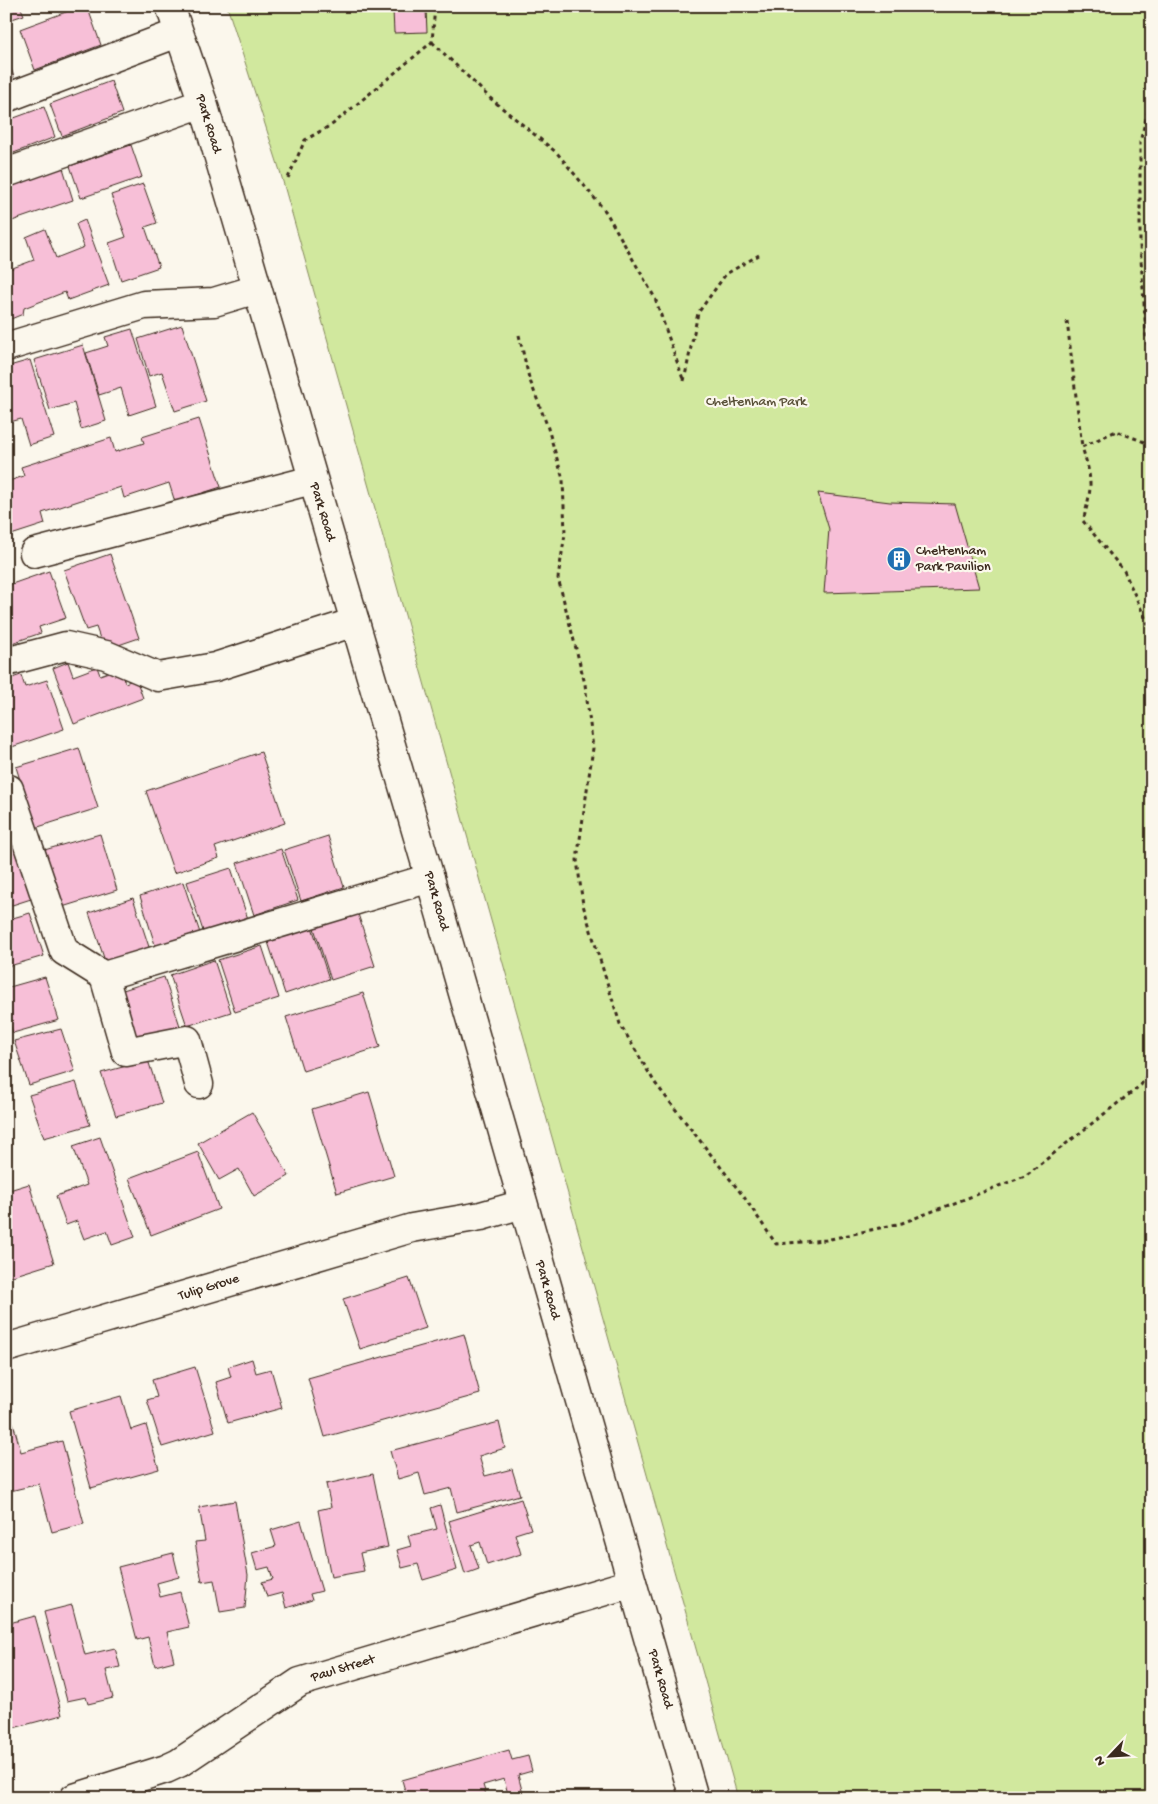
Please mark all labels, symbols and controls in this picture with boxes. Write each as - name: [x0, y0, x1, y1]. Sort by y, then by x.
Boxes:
- street label: Park Road: [191, 92, 226, 157]
- park label: Cheltenham Park: [706, 394, 808, 411]
- street label: Park Road: [305, 480, 340, 545]
- place label: Cheltenham Park Pavilion: [915, 543, 991, 576]
- building icon: Cheltenham Park Pavilion: [886, 546, 912, 572]
- street label: Park Road: [419, 869, 453, 934]
- street label: Park Road: [530, 1258, 564, 1323]
- street label: Tulip Grove: [176, 1270, 242, 1306]
- street label: Park Road: [643, 1647, 677, 1712]
- street label: Paul Street: [308, 1651, 378, 1687]
- north arrow: [1086, 1732, 1136, 1782]
- text: N: [1091, 1753, 1110, 1768]

